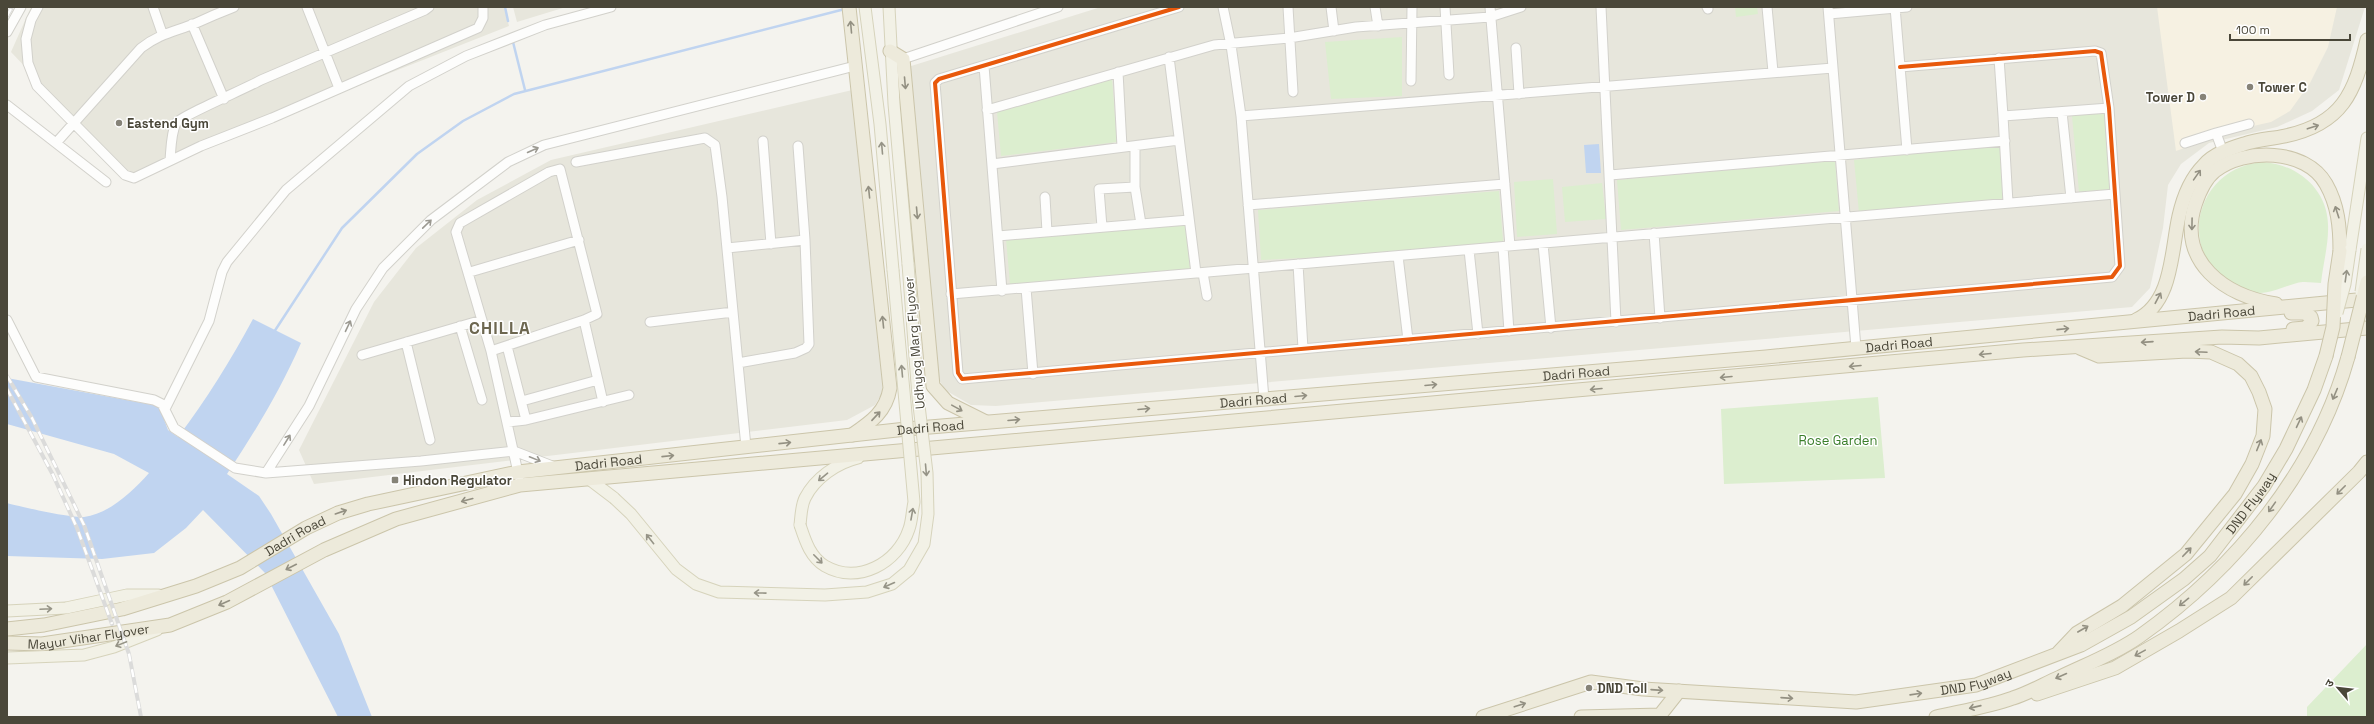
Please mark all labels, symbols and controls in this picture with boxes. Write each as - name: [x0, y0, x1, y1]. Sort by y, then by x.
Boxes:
- scale bar: [2230, 16, 2350, 42]
- one-way arrow: [847, 21, 854, 34]
- text: 100 m: [2236, 22, 2270, 38]
- one-way arrow: [901, 76, 909, 89]
- place label: Tower C: [2258, 79, 2307, 96]
- marker: Tower C: [2245, 82, 2255, 92]
- place label: Tower D: [2146, 89, 2195, 106]
- marker: Tower D: [2198, 92, 2208, 102]
- place label: Eastend Gym: [127, 115, 209, 132]
- marker: Eastend Gym: [114, 118, 124, 128]
- one-way arrow: [2306, 123, 2319, 130]
- one-way arrow: [878, 142, 885, 155]
- one-way arrow: [527, 146, 539, 153]
- one-way arrow: [2192, 170, 2201, 181]
- one-way arrow: [866, 186, 873, 199]
- one-way arrow: [913, 206, 921, 219]
- one-way arrow: [2333, 206, 2340, 219]
- one-way arrow: [2188, 217, 2196, 230]
- one-way arrow: [422, 219, 432, 229]
- one-way arrow: [2342, 270, 2350, 283]
- street label: Udhyog Marg Flyover: [900, 276, 929, 410]
- one-way arrow: [2155, 292, 2162, 304]
- street label: Dadri Road: [2187, 302, 2256, 325]
- one-way arrow: [879, 316, 887, 329]
- district label: CHILLA: [469, 317, 531, 339]
- one-way arrow: [345, 320, 352, 332]
- one-way arrow: [2056, 325, 2069, 333]
- street label: Dadri Road: [1864, 333, 1933, 356]
- one-way arrow: [2141, 339, 2154, 346]
- one-way arrow: [2195, 348, 2208, 355]
- one-way arrow: [1978, 350, 1991, 358]
- street label: Dadri Road: [1542, 362, 1611, 385]
- one-way arrow: [1849, 363, 1862, 370]
- one-way arrow: [898, 365, 906, 378]
- one-way arrow: [1720, 373, 1733, 381]
- one-way arrow: [1424, 381, 1437, 389]
- one-way arrow: [1590, 385, 1603, 392]
- one-way arrow: [2331, 387, 2339, 399]
- street label: Dadri Road: [1219, 389, 1288, 412]
- one-way arrow: [1294, 392, 1307, 400]
- one-way arrow: [951, 405, 963, 412]
- one-way arrow: [1137, 406, 1150, 413]
- one-way arrow: [871, 411, 881, 421]
- street label: Dadri Road: [896, 416, 965, 439]
- one-way arrow: [2296, 416, 2303, 428]
- one-way arrow: [1007, 417, 1020, 424]
- park label: Rose Garden: [1799, 432, 1877, 449]
- one-way arrow: [283, 435, 291, 446]
- one-way arrow: [778, 439, 791, 446]
- one-way arrow: [2256, 440, 2264, 452]
- street label: Dadri Road: [574, 450, 643, 475]
- one-way arrow: [661, 452, 674, 459]
- one-way arrow: [529, 456, 541, 464]
- one-way arrow: [923, 463, 930, 476]
- street label: DND Flyway: [2222, 469, 2279, 538]
- place label: Hindon Regulator: [403, 472, 512, 489]
- one-way arrow: [818, 472, 828, 481]
- marker: Hindon Regulator: [390, 475, 400, 485]
- one-way arrow: [2336, 485, 2346, 495]
- one-way arrow: [460, 497, 473, 504]
- one-way arrow: [2268, 501, 2277, 512]
- one-way arrow: [335, 508, 348, 515]
- one-way arrow: [908, 508, 916, 521]
- street label: Dadri Road: [262, 512, 329, 560]
- one-way arrow: [646, 534, 655, 545]
- one-way arrow: [2182, 547, 2192, 557]
- one-way arrow: [813, 554, 823, 564]
- one-way arrow: [285, 564, 297, 572]
- one-way arrow: [2243, 577, 2253, 586]
- one-way arrow: [883, 581, 895, 589]
- one-way arrow: [754, 590, 767, 597]
- one-way arrow: [2179, 598, 2190, 606]
- one-way arrow: [218, 600, 230, 607]
- one-way arrow: [39, 605, 52, 613]
- street label: Mayur Vihar Flyover: [27, 620, 151, 653]
- one-way arrow: [2077, 625, 2089, 633]
- one-way arrow: [116, 641, 128, 649]
- one-way arrow: [2135, 650, 2147, 658]
- street label: DND Flyway: [1939, 664, 2014, 699]
- north arrow: [2318, 668, 2358, 708]
- one-way arrow: [2056, 673, 2068, 680]
- text: उ: [2321, 677, 2337, 689]
- place label: DND Toll: [1597, 680, 1647, 697]
- marker: DND Toll: [1584, 683, 1594, 693]
- one-way arrow: [1650, 686, 1663, 693]
- one-way arrow: [1909, 690, 1922, 698]
- one-way arrow: [1780, 694, 1793, 702]
- one-way arrow: [1513, 701, 1526, 708]
- one-way arrow: [1969, 704, 1982, 712]

